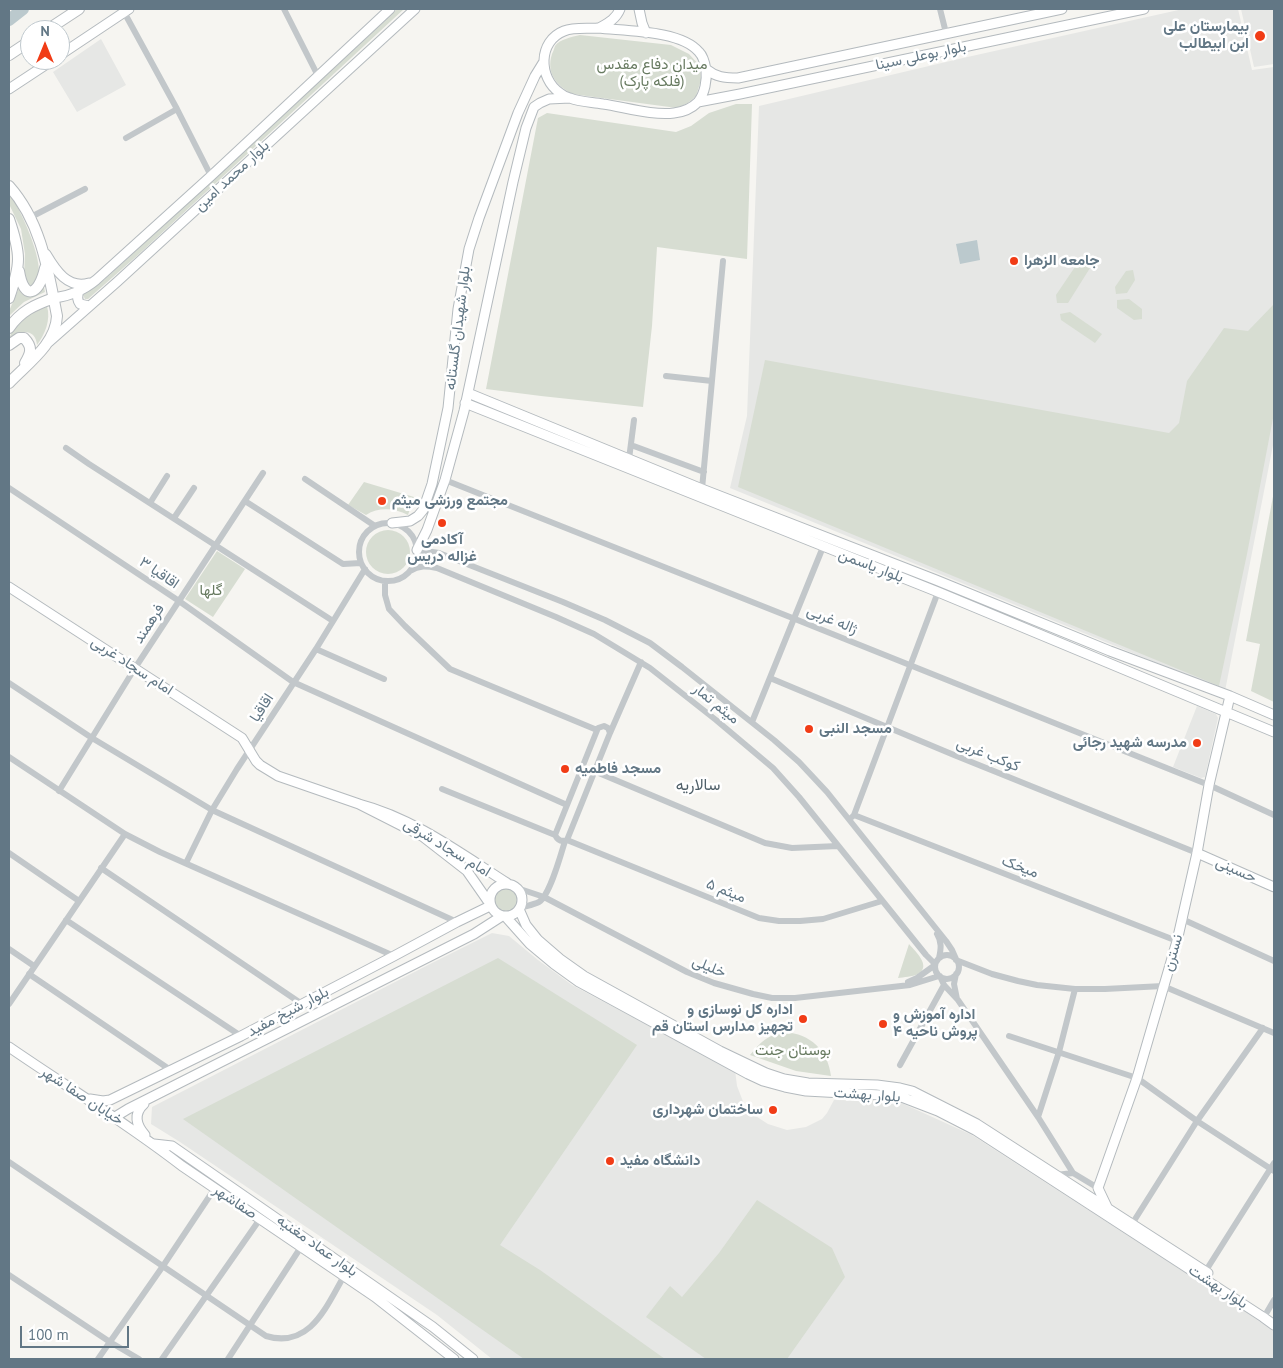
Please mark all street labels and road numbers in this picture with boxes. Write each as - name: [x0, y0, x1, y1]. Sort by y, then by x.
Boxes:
- street label: بلوار بوعلی سینا: [874, 38, 968, 74]
- street label: بلوار محمد امین: [191, 137, 273, 215]
- street label: بلوار شهیدان گلستانه: [441, 265, 475, 391]
- street label: بلوار یاسمن: [836, 545, 906, 587]
- street label: اقاقیا ۳: [136, 553, 182, 593]
- street label: فرهمند: [130, 601, 168, 647]
- street label: ژاله غربی: [804, 602, 860, 638]
- street label: امام سجاد غربی: [88, 633, 176, 699]
- street label: میثم تمار: [689, 680, 743, 728]
- street label: اقاقیا: [246, 690, 278, 726]
- street label: کوکب غربی: [954, 734, 1022, 776]
- street label: امام سجاد شرقی: [400, 815, 494, 881]
- street label: میخک: [999, 852, 1041, 882]
- street label: حسینی: [1213, 853, 1259, 887]
- street label: میثم ۵: [704, 875, 748, 907]
- street label: نسترن: [1159, 932, 1187, 974]
- street label: خلیلی: [690, 952, 728, 982]
- street label: بلوار شیخ مفید: [244, 983, 332, 1041]
- street label: خیابان صفا شهر: [37, 1063, 127, 1129]
- street label: بلوار بهشت: [833, 1084, 901, 1106]
- street label: صفاشهر: [210, 1181, 260, 1223]
- street label: بلوار عماد مغنیه: [273, 1211, 361, 1281]
- street label: بلوار بهشت: [1185, 1261, 1251, 1313]

